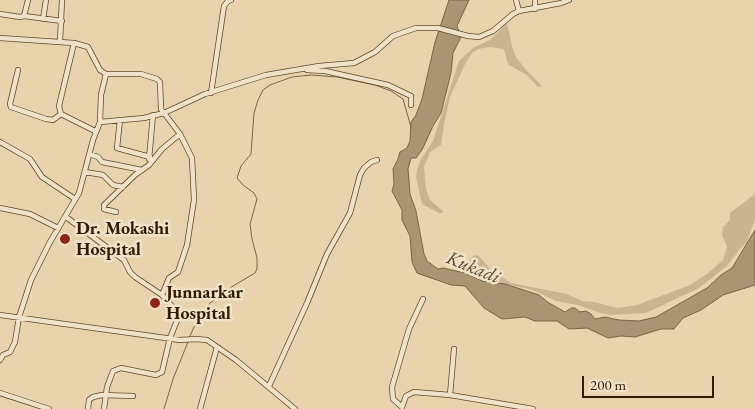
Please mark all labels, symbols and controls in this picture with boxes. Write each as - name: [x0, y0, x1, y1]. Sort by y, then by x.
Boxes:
- place label: Dr. Mokashi Hospital: [76, 218, 169, 260]
- marker: Dr. Mokashi Hospital: [58, 232, 72, 246]
- water label: Kukadi: [443, 247, 503, 289]
- place label: Junnarkar Hospital: [166, 282, 243, 324]
- marker: Junnarkar Hospital: [148, 296, 162, 310]
- scale bar: [585, 366, 718, 398]
- text: 200 m: [590, 375, 626, 394]

